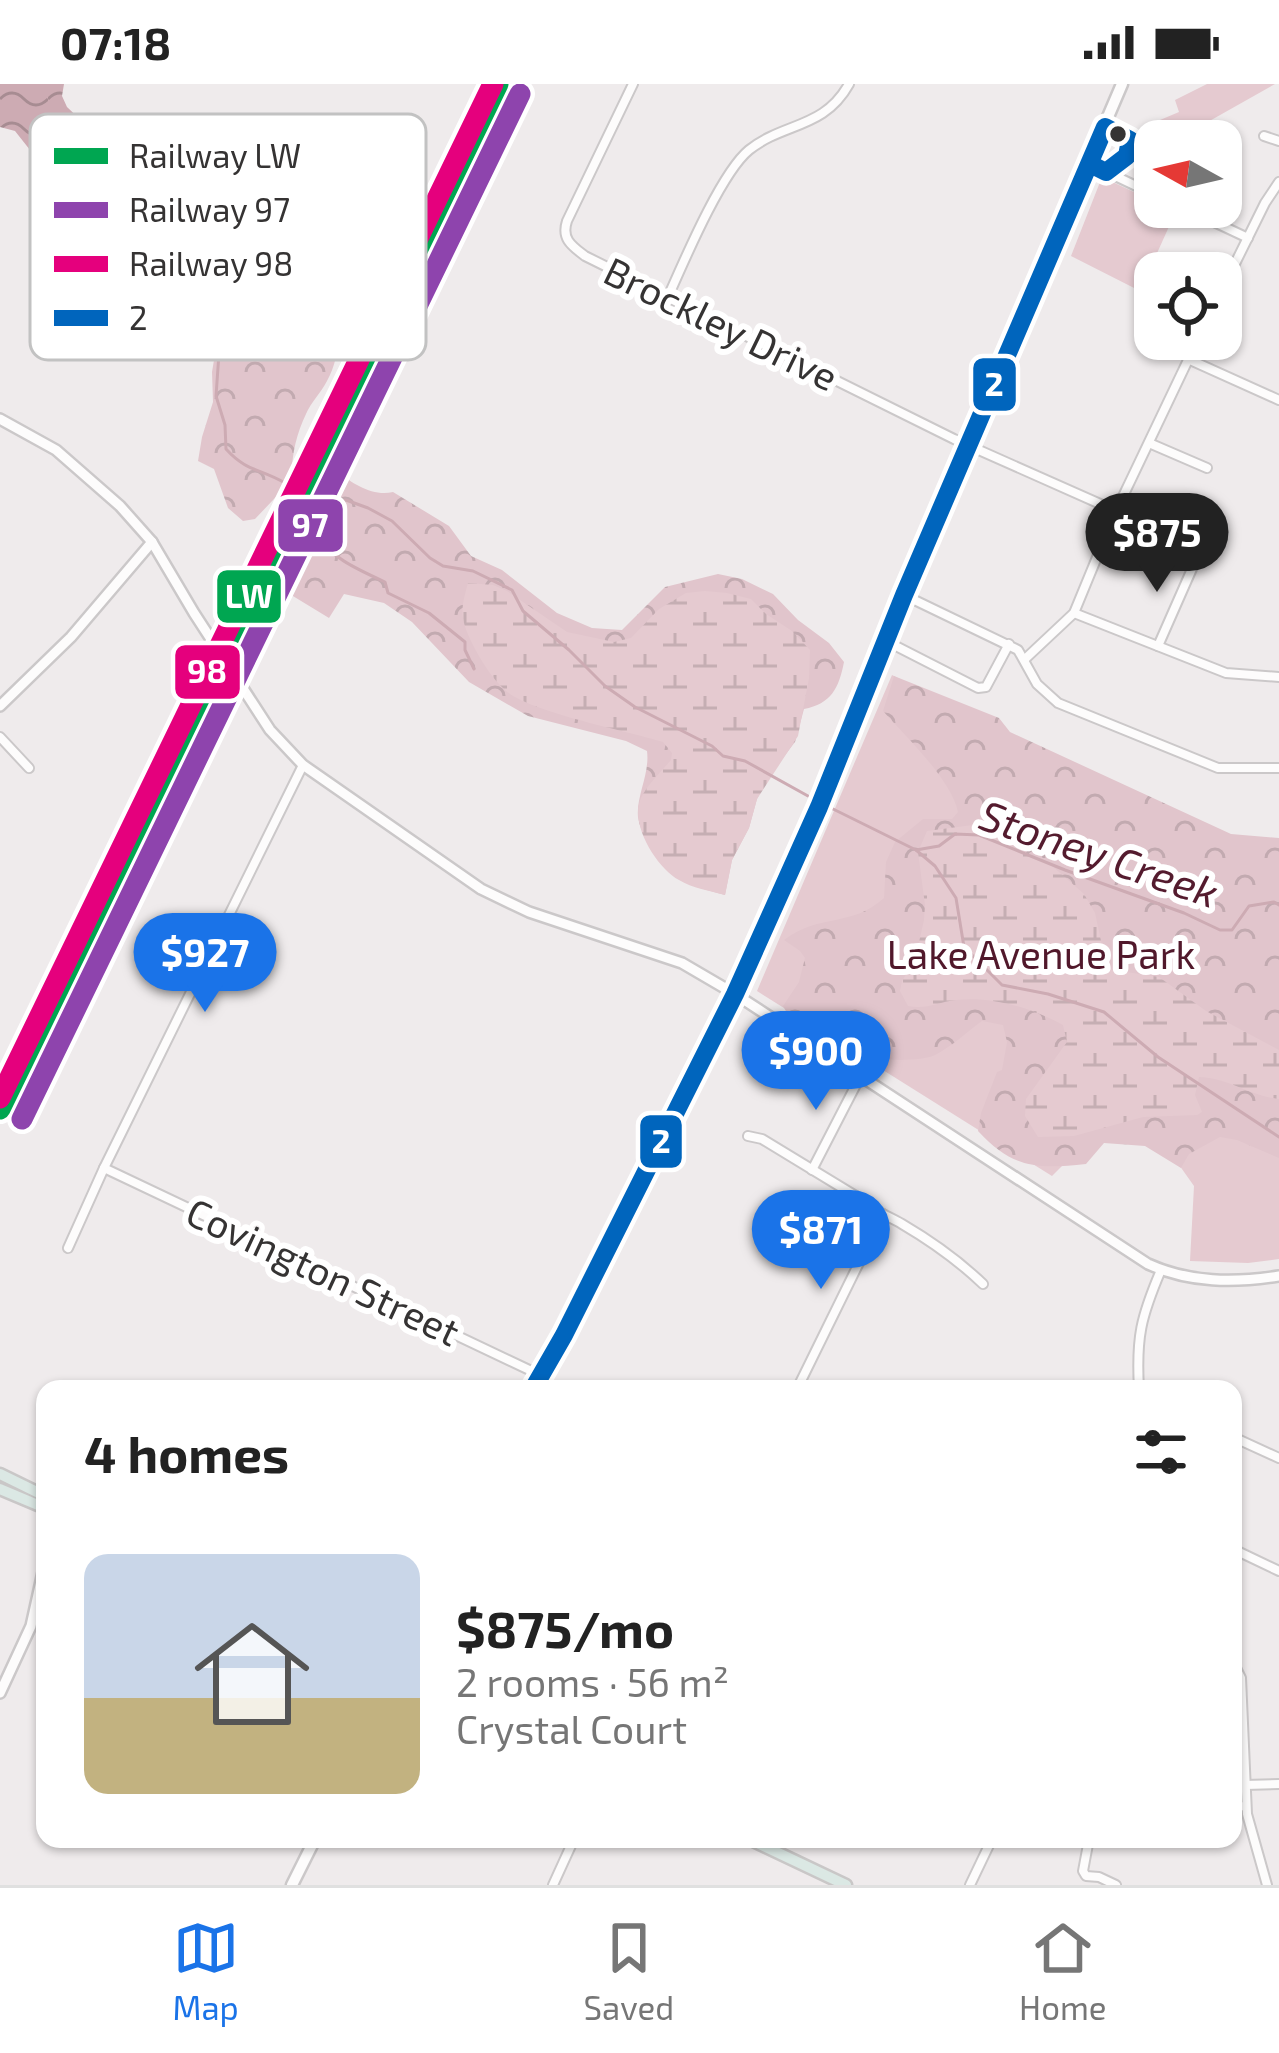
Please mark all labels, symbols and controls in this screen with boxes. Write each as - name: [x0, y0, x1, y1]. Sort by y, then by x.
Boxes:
- text: 07:18: [60, 15, 171, 69]
- legend: [30, 114, 426, 360]
- north arrow: [1134, 120, 1242, 228]
- map controls: [1134, 120, 1242, 360]
- unlabelled marker: [1107, 123, 1129, 145]
- text: Railway LW: [129, 135, 301, 175]
- text: Railway 97: [129, 189, 290, 229]
- text: Railway 98: [129, 243, 293, 283]
- street label: Brockley Drive: [597, 246, 846, 399]
- button: locate: [1134, 252, 1242, 360]
- text: 2: [129, 297, 148, 337]
- line badge: 2: [971, 356, 1018, 413]
- text: 2: [984, 363, 1004, 403]
- pin: $875: [1086, 493, 1228, 595]
- line badge: 97: [276, 497, 345, 554]
- text: 97: [292, 504, 328, 544]
- text: $875: [1112, 508, 1202, 555]
- line badge: LW: [215, 568, 283, 625]
- text: LW: [225, 575, 273, 615]
- line badge: 98: [173, 643, 242, 701]
- text: 98: [187, 650, 227, 690]
- water label: Stoney Creek: [974, 788, 1225, 917]
- pin: $927: [134, 913, 276, 1015]
- text: $927: [161, 928, 249, 975]
- park label: Lake Avenue Park: [887, 930, 1195, 977]
- pin: $900: [745, 1011, 887, 1113]
- text: $900: [769, 1026, 863, 1073]
- line badge: 2: [638, 1113, 684, 1170]
- text: 2: [651, 1120, 671, 1160]
- street label: Covington Street: [180, 1187, 468, 1354]
- pin: $871: [750, 1190, 892, 1292]
- text: $871: [779, 1205, 863, 1252]
- icon: filters: [1128, 1419, 1194, 1485]
- text: 4 homes: [84, 1422, 289, 1483]
- text: $875/mo: [456, 1597, 674, 1658]
- icon: home: [180, 1602, 324, 1746]
- text: 2 rooms · 56 m²: [456, 1658, 729, 1705]
- text: Crystal Court: [456, 1705, 687, 1752]
- tab: Map: [172, 1915, 239, 2027]
- tab: Saved: [584, 1915, 674, 2027]
- tab: Home: [1019, 1915, 1107, 2027]

